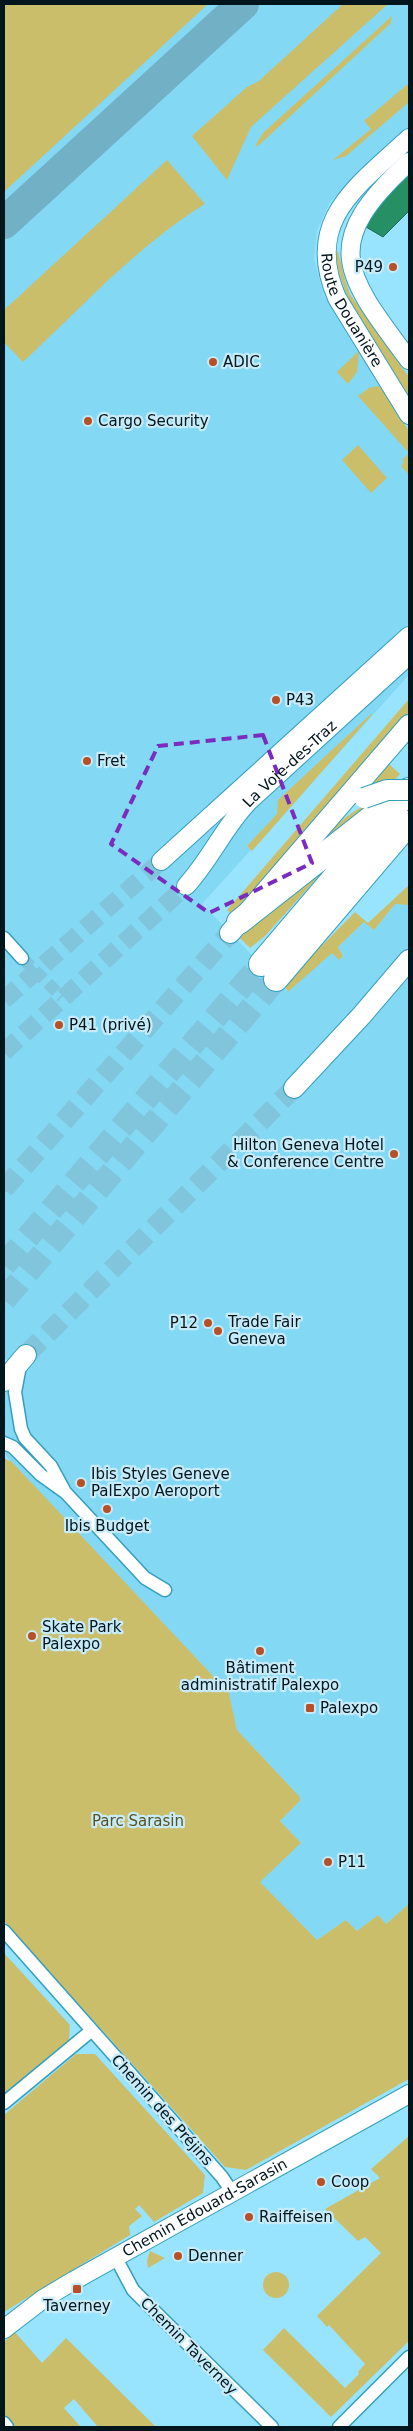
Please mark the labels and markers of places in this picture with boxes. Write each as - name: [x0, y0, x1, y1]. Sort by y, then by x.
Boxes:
- place label: P49: [355, 258, 383, 276]
- marker: P49: [387, 261, 399, 273]
- place label: ADIC: [223, 353, 260, 371]
- marker: ADIC: [207, 356, 219, 368]
- place label: Cargo Security: [98, 412, 209, 430]
- marker: Cargo Security: [82, 415, 94, 427]
- place label: P43: [286, 691, 314, 709]
- marker: P43: [270, 694, 282, 706]
- place label: Fret: [97, 752, 126, 770]
- marker: Fret: [81, 755, 93, 767]
- place label: P41 (privé): [69, 1016, 152, 1034]
- marker: P41 (privé): [53, 1019, 65, 1031]
- place label: Hilton Geneva Hotel & Conference Centre: [227, 1136, 384, 1171]
- marker: Hilton Geneva Hotel & Conference Centre: [388, 1148, 400, 1160]
- place label: Trade Fair Geneva: [227, 1313, 301, 1348]
- place label: P12: [170, 1314, 198, 1332]
- marker: P12: [202, 1317, 214, 1329]
- marker: Trade Fair Geneva: [212, 1325, 224, 1337]
- place label: Ibis Styles Geneve PalExpo Aeroport: [91, 1465, 230, 1500]
- marker: Ibis Styles Geneve PalExpo Aeroport: [75, 1477, 87, 1489]
- marker: Ibis Budget: [101, 1503, 113, 1515]
- place label: Ibis Budget: [65, 1517, 149, 1535]
- place label: Skate Park Palexpo: [42, 1618, 122, 1653]
- marker: Skate Park Palexpo: [26, 1630, 38, 1642]
- marker: Bâtiment administratif Palexpo: [254, 1645, 266, 1657]
- place label: Bâtiment administratif Palexpo: [181, 1659, 339, 1694]
- place label: Palexpo: [320, 1699, 378, 1717]
- marker: Palexpo: [304, 1702, 316, 1714]
- place label: P11: [338, 1853, 366, 1871]
- marker: P11: [322, 1856, 334, 1868]
- place label: Coop: [331, 2173, 369, 2191]
- marker: Coop: [315, 2176, 327, 2188]
- place label: Raiffeisen: [259, 2208, 333, 2226]
- marker: Raiffeisen: [243, 2211, 255, 2223]
- place label: Denner: [188, 2247, 244, 2265]
- marker: Denner: [172, 2250, 184, 2262]
- marker: Taverney: [71, 2283, 83, 2295]
- place label: Taverney: [42, 2297, 111, 2315]

